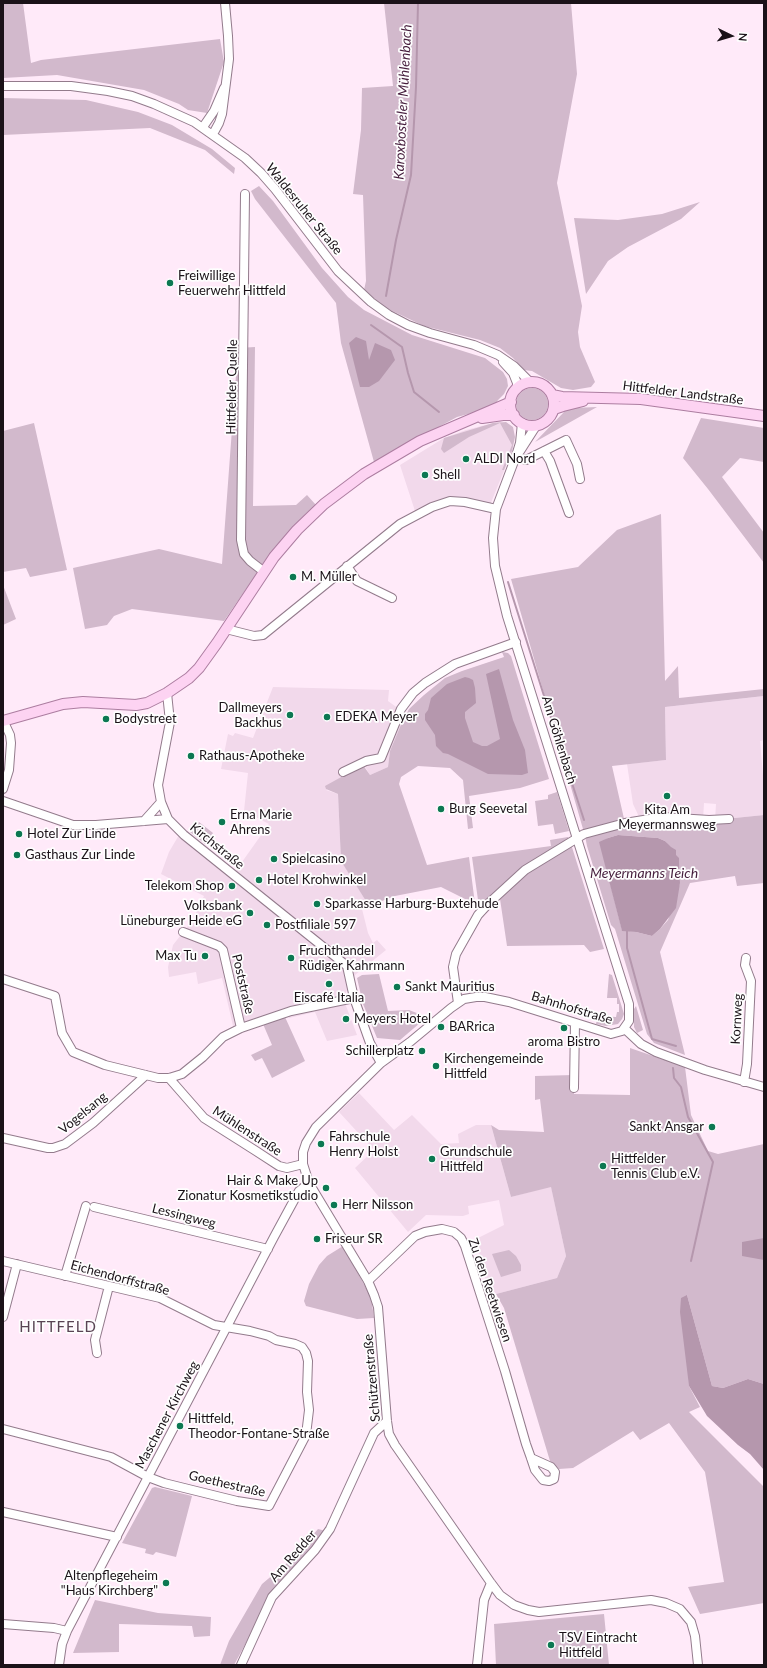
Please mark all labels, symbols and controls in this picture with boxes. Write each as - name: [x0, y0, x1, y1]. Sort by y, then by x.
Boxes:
- north arrow: [711, 16, 751, 56]
- water label: Karoxbosteler Mühlenbach: [391, 24, 415, 180]
- text: N: [737, 32, 750, 42]
- street label: Waldesruher Straße: [262, 160, 346, 258]
- place label: Freiwillige Feuerwehr Hittfeld: [178, 268, 286, 299]
- marker: Freiwillige Feuerwehr Hittfeld: [165, 278, 175, 288]
- street label: Hittfelder Quelle: [223, 339, 241, 435]
- street label: Hittfelder Landstraße: [622, 378, 744, 408]
- place label: ALDI Nord: [474, 451, 535, 467]
- marker: ALDI Nord: [461, 454, 471, 464]
- place label: Shell: [433, 467, 460, 483]
- marker: Shell: [420, 470, 430, 480]
- place label: M. Müller: [301, 569, 356, 585]
- marker: M. Müller: [288, 572, 298, 582]
- street label: Am Göhlenbach: [538, 694, 580, 786]
- place label: Dallmeyers Backhus: [219, 700, 282, 731]
- place label: EDEKA Meyer: [335, 709, 417, 725]
- marker: Dallmeyers Backhus: [285, 710, 295, 720]
- place label: Bodystreet: [114, 711, 177, 727]
- marker: EDEKA Meyer: [322, 712, 332, 722]
- marker: Bodystreet: [101, 714, 111, 724]
- place label: Rathaus-Apotheke: [199, 748, 305, 764]
- marker: Rathaus-Apotheke: [186, 751, 196, 761]
- marker: Kita Am Meyermannsweg: [662, 791, 672, 801]
- place label: Burg Seevetal: [449, 801, 527, 817]
- place label: Kita Am Meyermannsweg: [618, 802, 716, 833]
- marker: Burg Seevetal: [436, 804, 446, 814]
- place label: Erna Marie Ahrens: [230, 807, 292, 838]
- marker: Erna Marie Ahrens: [217, 817, 227, 827]
- street label: Kirchstraße: [187, 819, 247, 873]
- place label: Hotel Zur Linde: [27, 826, 116, 842]
- marker: Hotel Zur Linde: [14, 829, 24, 839]
- place label: Gasthaus Zur Linde: [25, 847, 135, 863]
- marker: Gasthaus Zur Linde: [12, 850, 22, 860]
- place label: Spielcasino: [282, 851, 345, 867]
- marker: Spielcasino: [269, 854, 279, 864]
- water label: Meyermanns Teich: [590, 865, 698, 881]
- place label: Hotel Krohwinkel: [267, 872, 366, 888]
- marker: Hotel Krohwinkel: [254, 875, 264, 885]
- place label: Telekom Shop: [145, 878, 224, 894]
- marker: Telekom Shop: [227, 881, 237, 891]
- place label: Sparkasse Harburg-Buxtehude: [325, 896, 499, 912]
- place label: Volksbank Lüneburger Heide eG: [120, 898, 242, 929]
- marker: Sparkasse Harburg-Buxtehude: [312, 899, 322, 909]
- marker: Volksbank Lüneburger Heide eG: [245, 908, 255, 918]
- place label: Postfiliale 597: [275, 917, 356, 933]
- marker: Postfiliale 597: [262, 920, 272, 930]
- place label: Fruchthandel Rüdiger Kahrmann: [299, 943, 405, 974]
- place label: Max Tu: [155, 948, 197, 964]
- marker: Max Tu: [200, 951, 210, 961]
- street label: Poststraße: [229, 953, 257, 1015]
- marker: Fruchthandel Rüdiger Kahrmann: [286, 953, 296, 963]
- marker: Eiscafé Italia: [324, 979, 334, 989]
- place label: Sankt Mauritius: [405, 979, 495, 995]
- marker: Sankt Mauritius: [392, 982, 402, 992]
- street label: Bahnhofstraße: [530, 988, 614, 1028]
- place label: Eiscafé Italia: [294, 990, 364, 1006]
- street label: Kornweg: [728, 993, 746, 1045]
- place label: Meyers Hotel: [354, 1011, 431, 1027]
- marker: Meyers Hotel: [341, 1014, 351, 1024]
- place label: BARrica: [449, 1019, 495, 1035]
- marker: BARrica: [436, 1022, 446, 1032]
- marker: aroma Bistro: [559, 1023, 569, 1033]
- place label: aroma Bistro: [528, 1034, 600, 1050]
- place label: Schillerplatz: [345, 1043, 414, 1059]
- marker: Schillerplatz: [417, 1046, 427, 1056]
- place label: Kirchengemeinde Hittfeld: [444, 1051, 543, 1082]
- marker: Kirchengemeinde Hittfeld: [431, 1061, 441, 1071]
- street label: Vogelsang: [56, 1089, 110, 1137]
- street label: Mühlenstraße: [209, 1103, 285, 1159]
- place label: Sankt Ansgar: [629, 1119, 704, 1135]
- marker: Sankt Ansgar: [707, 1122, 717, 1132]
- place label: Fahrschule Henry Holst: [329, 1129, 398, 1160]
- marker: Fahrschule Henry Holst: [316, 1139, 326, 1149]
- place label: Grundschule Hittfeld: [440, 1144, 512, 1175]
- place label: Hittfelder Tennis Club e.V.: [611, 1151, 700, 1182]
- marker: Grundschule Hittfeld: [427, 1154, 437, 1164]
- marker: Hittfelder Tennis Club e.V.: [598, 1161, 608, 1171]
- place label: Hair & Make Up Zionatur Kosmetikstudio: [178, 1173, 318, 1204]
- marker: Hair & Make Up Zionatur Kosmetikstudio: [321, 1183, 331, 1193]
- place label: Herr Nilsson: [342, 1197, 413, 1213]
- marker: Herr Nilsson: [329, 1200, 339, 1210]
- street label: Lessingweg: [150, 1201, 218, 1231]
- place label: Friseur SR: [325, 1231, 383, 1247]
- marker: Friseur SR: [312, 1234, 322, 1244]
- street label: Zu den Reetwiesen: [465, 1236, 515, 1344]
- street label: Eichendorffstraße: [69, 1257, 171, 1299]
- district label: HITTFELD: [19, 1318, 97, 1336]
- street label: Schützenstraße: [360, 1333, 384, 1423]
- street label: Maschener Kirchweg: [132, 1358, 202, 1472]
- place label: Hittfeld, Theodor-Fontane-Straße: [188, 1411, 329, 1442]
- marker: Hittfeld, Theodor-Fontane-Straße: [175, 1421, 185, 1431]
- street label: Goethestraße: [187, 1468, 267, 1500]
- street label: Am Redder: [266, 1527, 320, 1585]
- place label: Altenpflegeheim "Haus Kirchberg": [61, 1568, 158, 1599]
- marker: Altenpflegeheim "Haus Kirchberg": [161, 1578, 171, 1588]
- place label: TSV Eintracht Hittfeld: [559, 1630, 637, 1661]
- marker: TSV Eintracht Hittfeld: [546, 1640, 556, 1650]

